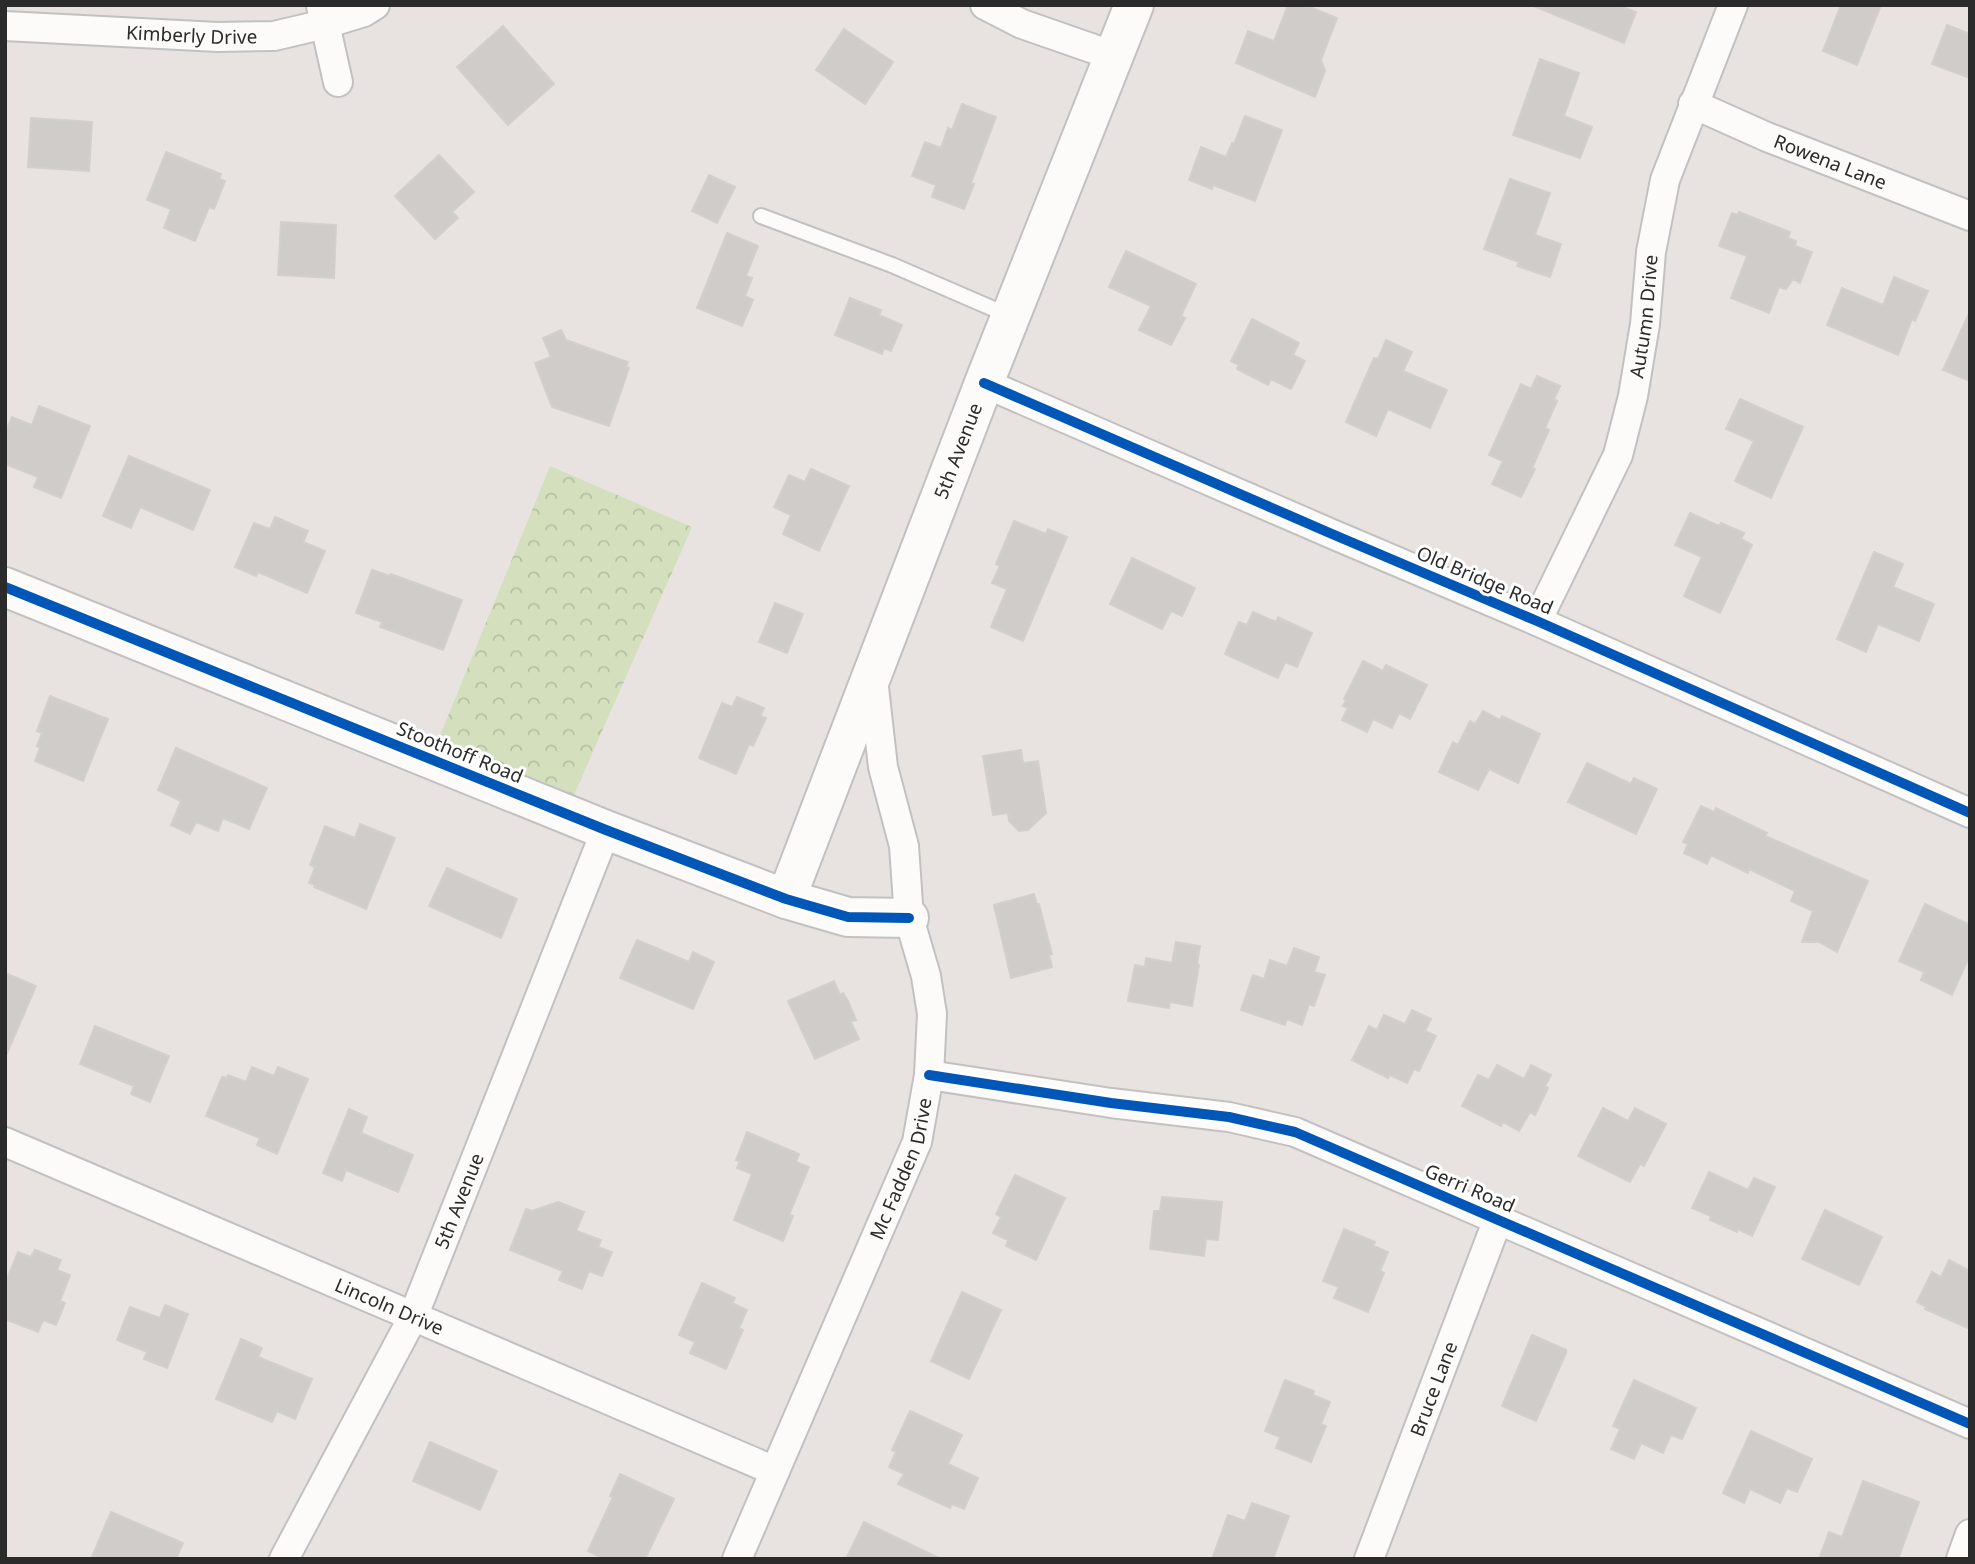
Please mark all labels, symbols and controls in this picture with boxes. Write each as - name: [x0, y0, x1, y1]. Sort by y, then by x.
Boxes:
- street label: Kimberly Drive: [126, 19, 258, 50]
- street label: Rowena Lane: [1770, 128, 1891, 195]
- street label: Autumn Drive: [1623, 254, 1664, 380]
- street label: 5th Avenue: [928, 399, 988, 503]
- street label: Old Bridge Road: [1413, 539, 1557, 621]
- street label: Stoothoff Road: [393, 715, 527, 789]
- street label: Mc Fadden Drive: [863, 1096, 938, 1244]
- street label: 5th Avenue: [428, 1149, 490, 1253]
- street label: Gerri Road: [1421, 1157, 1519, 1219]
- street label: Lincoln Drive: [331, 1272, 448, 1341]
- street label: Bruce Lane: [1404, 1338, 1463, 1440]

